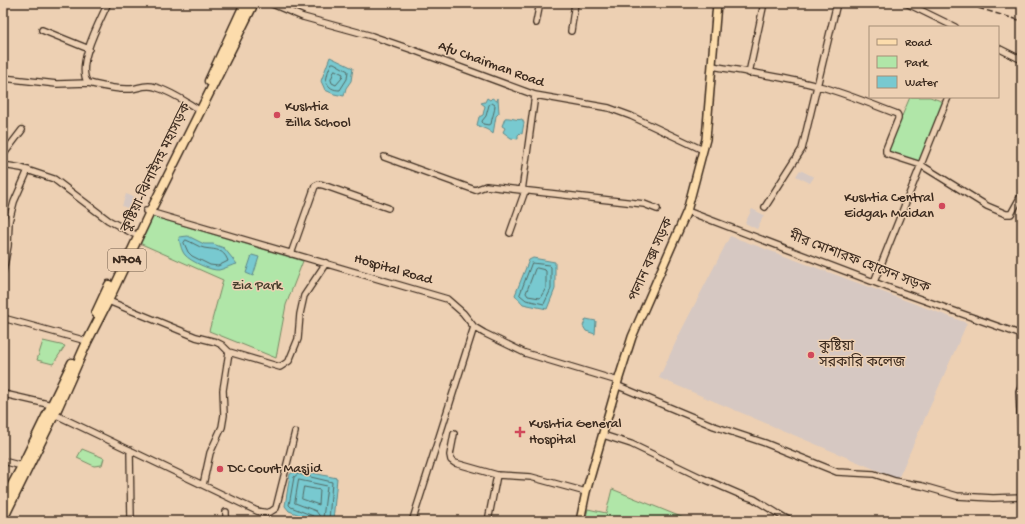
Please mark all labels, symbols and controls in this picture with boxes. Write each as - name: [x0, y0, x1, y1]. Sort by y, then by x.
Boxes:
- legend: [869, 26, 999, 98]
- text: Road: [905, 37, 932, 51]
- street label: Afu Chairman Road: [436, 38, 548, 93]
- text: Park: [904, 57, 930, 71]
- text: Water: [905, 77, 939, 91]
- street label: কুষ্টিয়া-ঝিনাইদহ মহাসড়ক: [116, 99, 196, 237]
- place label: Kushtia Zilla School: [285, 99, 351, 132]
- marker: Kushtia Zilla School: [272, 110, 282, 120]
- place label: Kushtia Central Eidgah Maidan: [844, 190, 934, 223]
- marker: Kushtia Central Eidgah Maidan: [937, 201, 947, 211]
- street label: পলান বক্স সড়ক: [626, 215, 678, 305]
- street label: মীর মোশারফ হোসেন সড়ক: [785, 226, 933, 298]
- road number: N704: [108, 249, 146, 271]
- street label: Hospital Road: [352, 251, 436, 290]
- park label: Zia Park: [232, 278, 284, 295]
- place label: কুষ্টিয়া সরকারি কলেজ: [818, 337, 906, 372]
- marker: কুষ্টিয়া সরকারি কলেজ: [806, 350, 816, 360]
- place label: Kushtia General Hospital: [529, 416, 622, 449]
- marker: Kushtia General Hospital: [514, 426, 526, 438]
- place label: DC Court Masjid: [227, 461, 323, 478]
- marker: DC Court Masjid: [215, 464, 225, 474]

